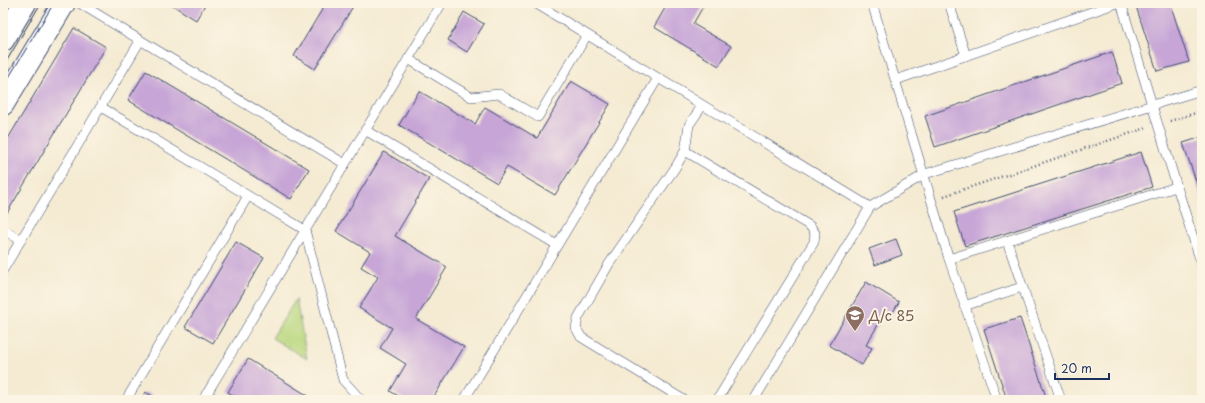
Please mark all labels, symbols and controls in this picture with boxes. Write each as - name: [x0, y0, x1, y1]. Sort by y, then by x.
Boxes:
- school or university icon: Д/с 85: [844, 304, 866, 332]
- place label: Д/с 85: [868, 305, 914, 326]
- scale bar: [1055, 355, 1109, 381]
- text: 20 m: [1061, 359, 1092, 377]

